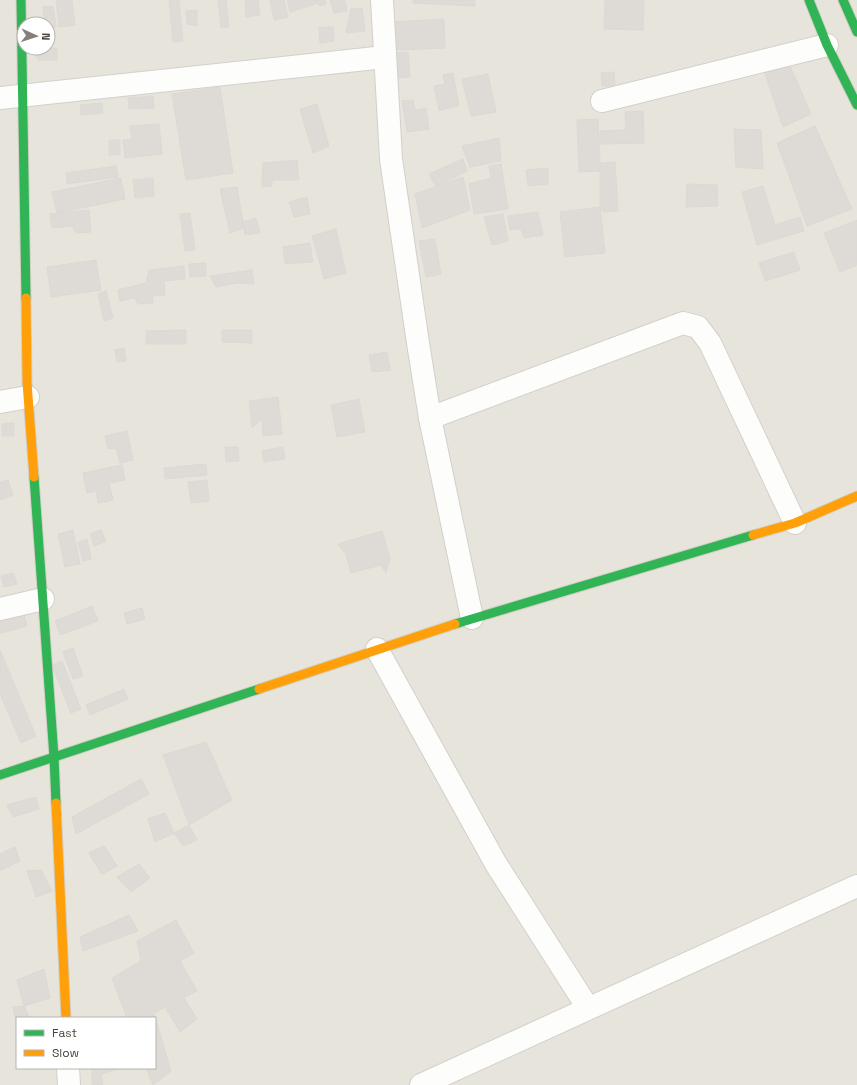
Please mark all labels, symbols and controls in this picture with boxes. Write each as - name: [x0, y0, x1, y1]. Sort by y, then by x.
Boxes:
- north arrow: [16, 16, 56, 56]
- text: N: [39, 32, 53, 41]
- legend: [16, 1017, 156, 1069]
- text: Fast: [52, 1025, 77, 1041]
- text: Slow: [52, 1045, 79, 1061]

